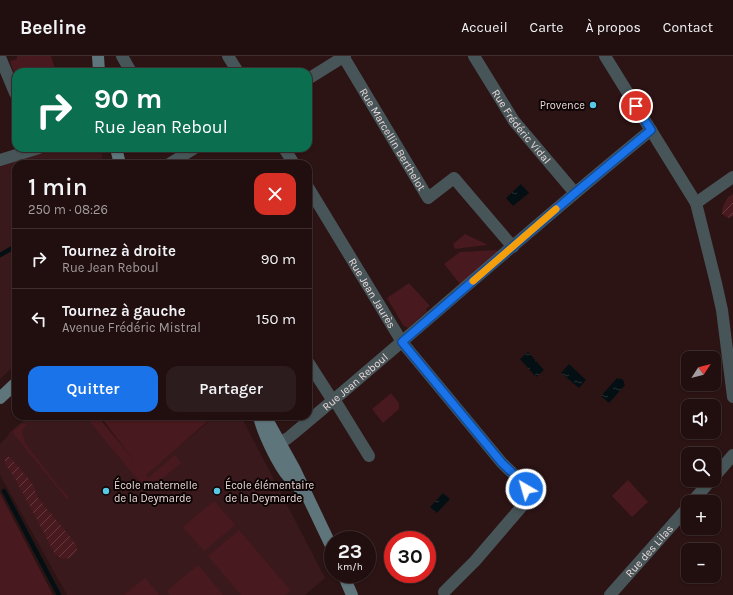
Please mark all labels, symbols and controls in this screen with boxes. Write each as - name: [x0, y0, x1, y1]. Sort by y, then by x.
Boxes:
- text: Beeline: [20, 17, 86, 39]
- text: Accueil: [461, 19, 508, 36]
- text: Carte: [530, 19, 563, 36]
- text: À propos: [585, 19, 641, 36]
- text: Contact: [663, 19, 713, 36]
- text: 90 m: [94, 82, 162, 115]
- icon: right: [28, 84, 80, 136]
- street label: Rue Marcellin Berthelot: [357, 86, 428, 193]
- street label: Rue Frédéric Vidal: [489, 87, 553, 166]
- pin: [619, 89, 653, 123]
- icon: arrive: [625, 95, 647, 117]
- place label: Provence: [540, 99, 585, 112]
- marker: Provence: [588, 100, 598, 110]
- text: Rue Jean Reboul: [94, 116, 228, 138]
- text: 1 min: [28, 173, 88, 201]
- button: close: [254, 173, 296, 215]
- text: 250 m · 08:26: [28, 202, 108, 217]
- text: Tournez à droite: [62, 242, 176, 260]
- icon: right: [28, 248, 50, 270]
- text: 90 m: [261, 250, 296, 268]
- street label: Rue Jean Jaurès: [346, 256, 398, 331]
- text: Rue Jean Reboul: [62, 260, 159, 275]
- text: Tournez à gauche: [62, 302, 186, 320]
- icon: left: [28, 308, 50, 330]
- text: 150 m: [256, 310, 296, 328]
- text: Avenue Frédéric Mistral: [62, 320, 201, 335]
- street label: Rue Jean Reboul: [320, 351, 391, 414]
- north arrow: [681, 351, 721, 391]
- map controls: [681, 351, 721, 583]
- button: Quitter: [28, 366, 158, 412]
- button: Partager: [166, 366, 296, 412]
- button: sound: [681, 399, 721, 439]
- button: search: [681, 447, 721, 487]
- position arrow: [505, 468, 547, 510]
- place label: École maternelle de la Deymarde: [114, 477, 198, 505]
- place label: École élémentaire de la Deymarde: [225, 477, 315, 505]
- marker: École maternelle de la Deymarde: [101, 486, 111, 496]
- marker: École élémentaire de la Deymarde: [212, 486, 222, 496]
- button: +: [681, 495, 721, 535]
- street label: Rue des Lilas: [623, 522, 676, 580]
- speed limit sign: 30: [384, 531, 436, 583]
- text: 23: [338, 540, 362, 563]
- button: −: [681, 543, 721, 583]
- text: km/h: [337, 561, 363, 573]

